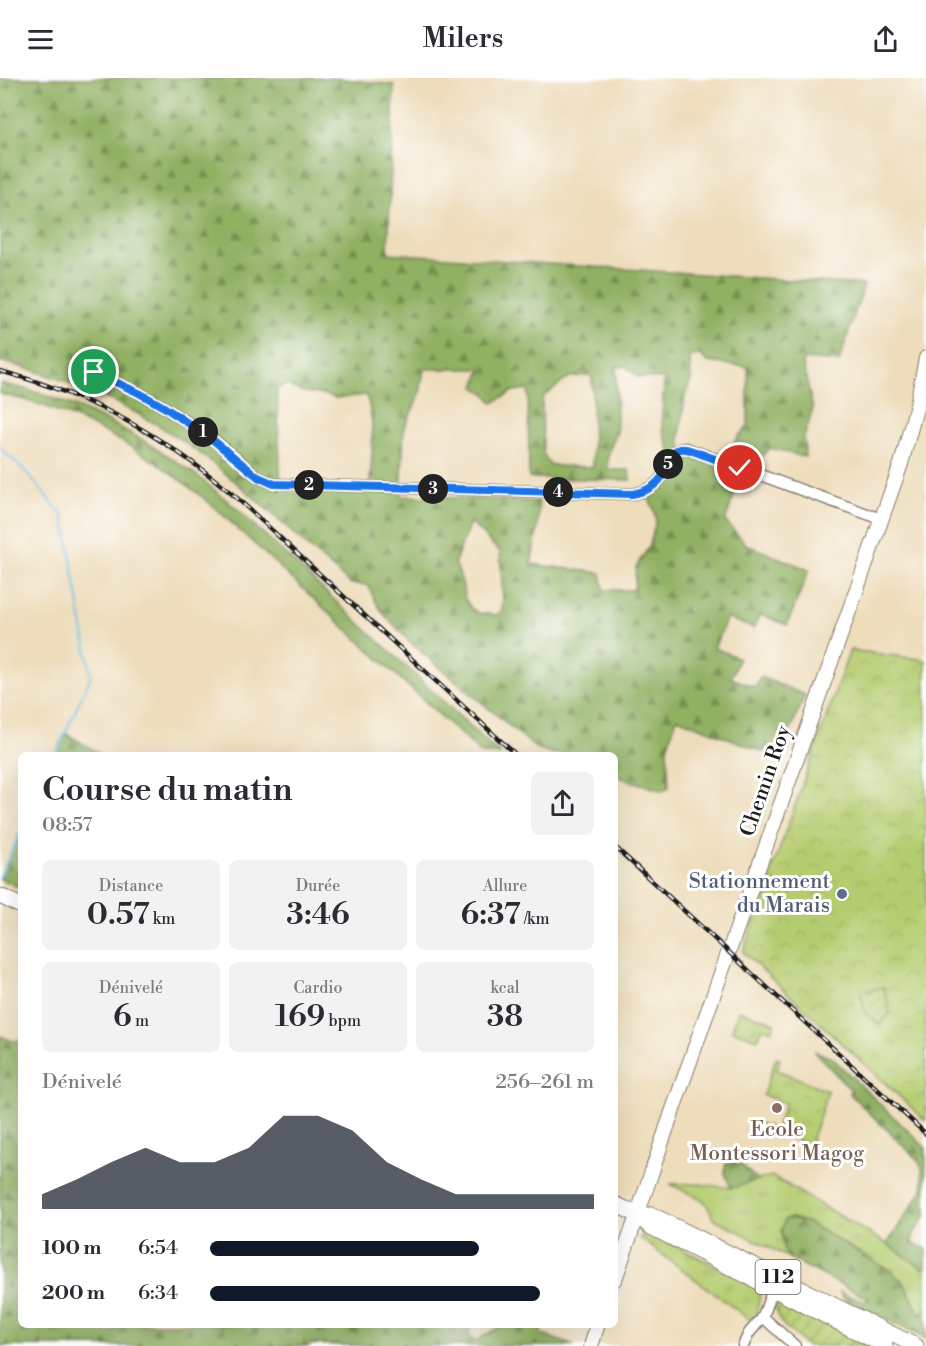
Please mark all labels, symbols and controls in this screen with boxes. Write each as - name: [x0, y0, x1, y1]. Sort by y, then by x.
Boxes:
- text: Milers: [423, 22, 503, 56]
- icon: menu: [24, 23, 57, 56]
- icon: share: [869, 23, 902, 56]
- pin: [68, 346, 119, 397]
- icon: arrive: [77, 355, 110, 388]
- pin: 1: [188, 417, 218, 447]
- text: 1: [199, 422, 207, 442]
- pin: [714, 442, 765, 493]
- pin: 5: [653, 449, 683, 479]
- icon: check: [723, 451, 756, 484]
- text: 5: [663, 454, 673, 474]
- pin: 2: [294, 470, 324, 500]
- pin: 3: [418, 474, 448, 504]
- text: 2: [304, 475, 314, 495]
- pin: 4: [543, 477, 573, 507]
- text: 3: [428, 479, 438, 499]
- text: 4: [553, 482, 563, 502]
- street label: Chemin Roy: [735, 721, 797, 840]
- text: Course du matin: [42, 770, 293, 811]
- button: share: [531, 772, 594, 835]
- text: 08:57: [42, 813, 92, 838]
- place label: Stationnement du Marais: [689, 869, 831, 919]
- text: Distance: [99, 876, 163, 896]
- text: Durée: [296, 876, 340, 896]
- text: Allure: [483, 876, 527, 896]
- marker: Stationnement du Marais: [835, 887, 849, 901]
- text: 0.57: [87, 896, 150, 934]
- text: 3:46: [286, 896, 350, 934]
- text: 6:37: [461, 896, 521, 934]
- text: km: [150, 909, 175, 929]
- text: /km: [521, 909, 549, 929]
- text: Dénivelé: [99, 978, 163, 998]
- text: Cardio: [293, 978, 343, 998]
- text: kcal: [490, 978, 520, 998]
- text: 6: [113, 998, 132, 1036]
- text: 169: [275, 998, 325, 1036]
- text: 38: [487, 998, 523, 1036]
- text: m: [132, 1011, 149, 1031]
- text: bpm: [325, 1011, 361, 1031]
- text: Dénivelé: [42, 1070, 122, 1095]
- text: 256–261 m: [495, 1070, 594, 1095]
- marker: Ecole Montessori Magog: [770, 1101, 784, 1115]
- place label: Ecole Montessori Magog: [690, 1117, 864, 1167]
- text: 100 m: [42, 1236, 101, 1261]
- text: 6:54: [138, 1236, 178, 1261]
- road number: 112: [756, 1260, 800, 1294]
- text: 200 m: [42, 1281, 105, 1306]
- text: 6:34: [138, 1281, 178, 1306]

